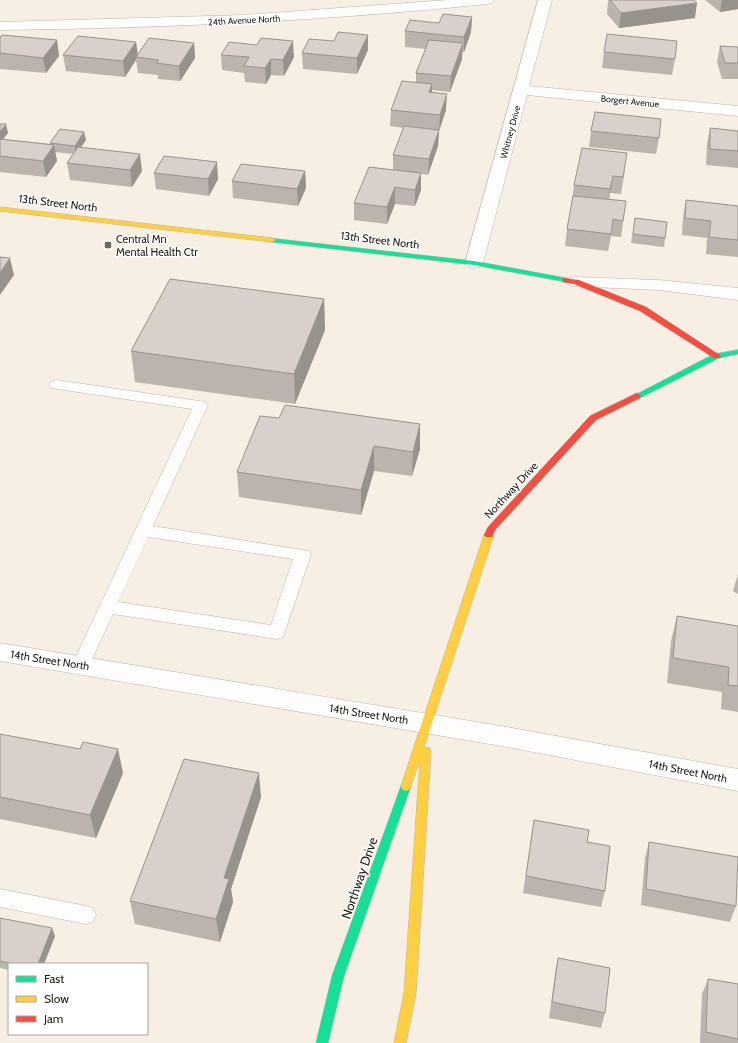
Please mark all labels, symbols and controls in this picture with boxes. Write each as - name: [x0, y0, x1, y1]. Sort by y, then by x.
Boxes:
- street label: 24th Avenue North: [208, 13, 281, 27]
- street label: Borgert Avenue: [600, 92, 660, 110]
- street label: Whitney Drive: [498, 104, 522, 160]
- street label: 13th Street North: [18, 191, 98, 215]
- street label: 13th Street North: [340, 228, 420, 252]
- place label: Central Mn Mental Health Ctr: [116, 232, 198, 259]
- marker: Central Mn Mental Health Ctr: [103, 240, 113, 250]
- street label: Northway Drive: [481, 458, 541, 521]
- street label: 14th Street North: [10, 647, 90, 673]
- street label: 14th Street North: [329, 701, 409, 727]
- street label: 14th Street North: [648, 757, 728, 785]
- street label: Northway Drive: [338, 835, 381, 921]
- legend: [8, 963, 148, 1035]
- text: Fast: [44, 971, 64, 986]
- text: Slow: [44, 991, 69, 1006]
- text: Jam: [43, 1011, 63, 1026]

